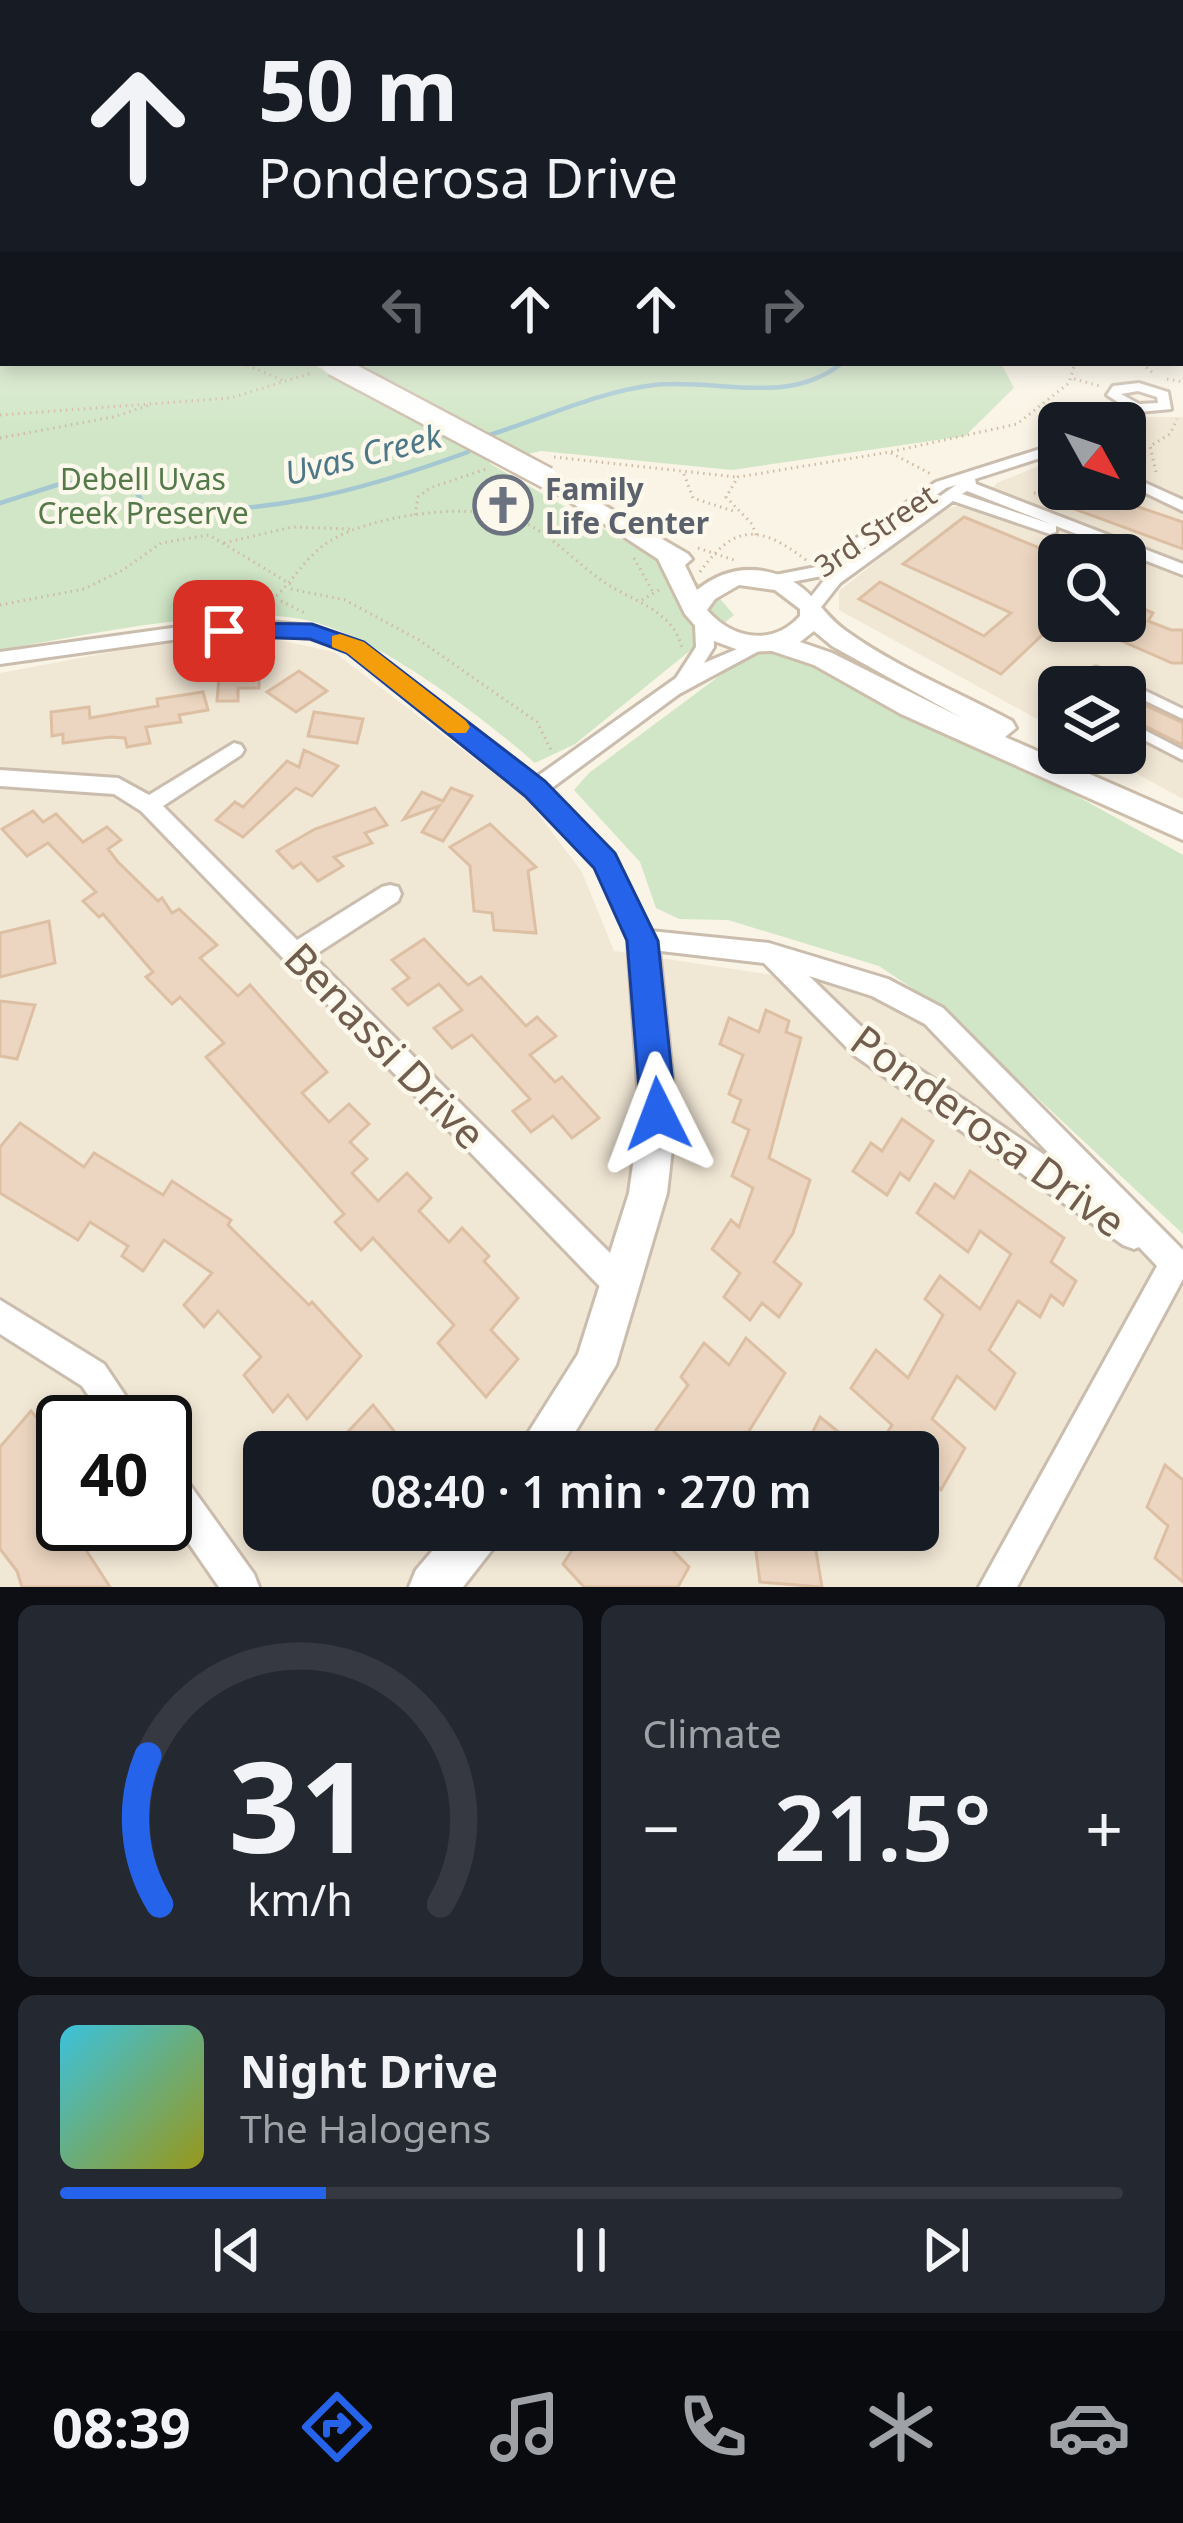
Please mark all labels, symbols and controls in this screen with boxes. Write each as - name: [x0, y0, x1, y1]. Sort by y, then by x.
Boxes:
- text: 50 m: [258, 31, 458, 146]
- icon: ahead: [60, 48, 216, 204]
- text: Ponderosa Drive: [258, 140, 678, 214]
- icon: left: [371, 276, 437, 342]
- icon: ahead: [497, 276, 563, 342]
- icon: ahead: [623, 276, 689, 342]
- icon: right: [749, 276, 815, 342]
- north arrow: [1038, 402, 1146, 510]
- map controls: [1038, 402, 1146, 774]
- water label: Uvas Creek: [280, 412, 448, 495]
- park label: Debell Uvas Creek Preserve: [37, 458, 249, 533]
- place label: Family Life Center: [545, 468, 710, 543]
- church icon: Family Life Center: [472, 474, 534, 536]
- street label: 3rd Street: [806, 474, 944, 586]
- button: search: [1038, 534, 1146, 642]
- pin: [173, 580, 275, 682]
- icon: arrive: [191, 598, 257, 664]
- button: layers: [1038, 666, 1146, 774]
- street label: Benassi Drive: [273, 929, 499, 1161]
- street label: Ponderosa Drive: [840, 1011, 1138, 1249]
- position arrow: [595, 1051, 721, 1177]
- speed limit sign: 40: [36, 1395, 192, 1551]
- text: 08:40 · 1 min · 270 m: [370, 1460, 812, 1521]
- text: Climate: [643, 1706, 782, 1759]
- text: 31: [229, 1720, 372, 1890]
- text: 21.5°: [774, 1765, 992, 1887]
- text: −: [643, 1782, 680, 1872]
- text: +: [1085, 1782, 1123, 1872]
- text: km/h: [248, 1870, 353, 1929]
- text: Night Drive: [240, 2040, 498, 2101]
- text: The Halogens: [240, 2101, 491, 2154]
- icon: previous: [204, 2217, 270, 2283]
- icon: pause: [558, 2217, 624, 2283]
- icon: next: [913, 2217, 979, 2283]
- icon: directions: [295, 2385, 379, 2469]
- icon: music: [483, 2385, 567, 2469]
- icon: phone: [671, 2385, 755, 2469]
- icon: climate: [859, 2385, 943, 2469]
- icon: car: [1047, 2385, 1131, 2469]
- text: 08:39: [52, 2390, 191, 2464]

